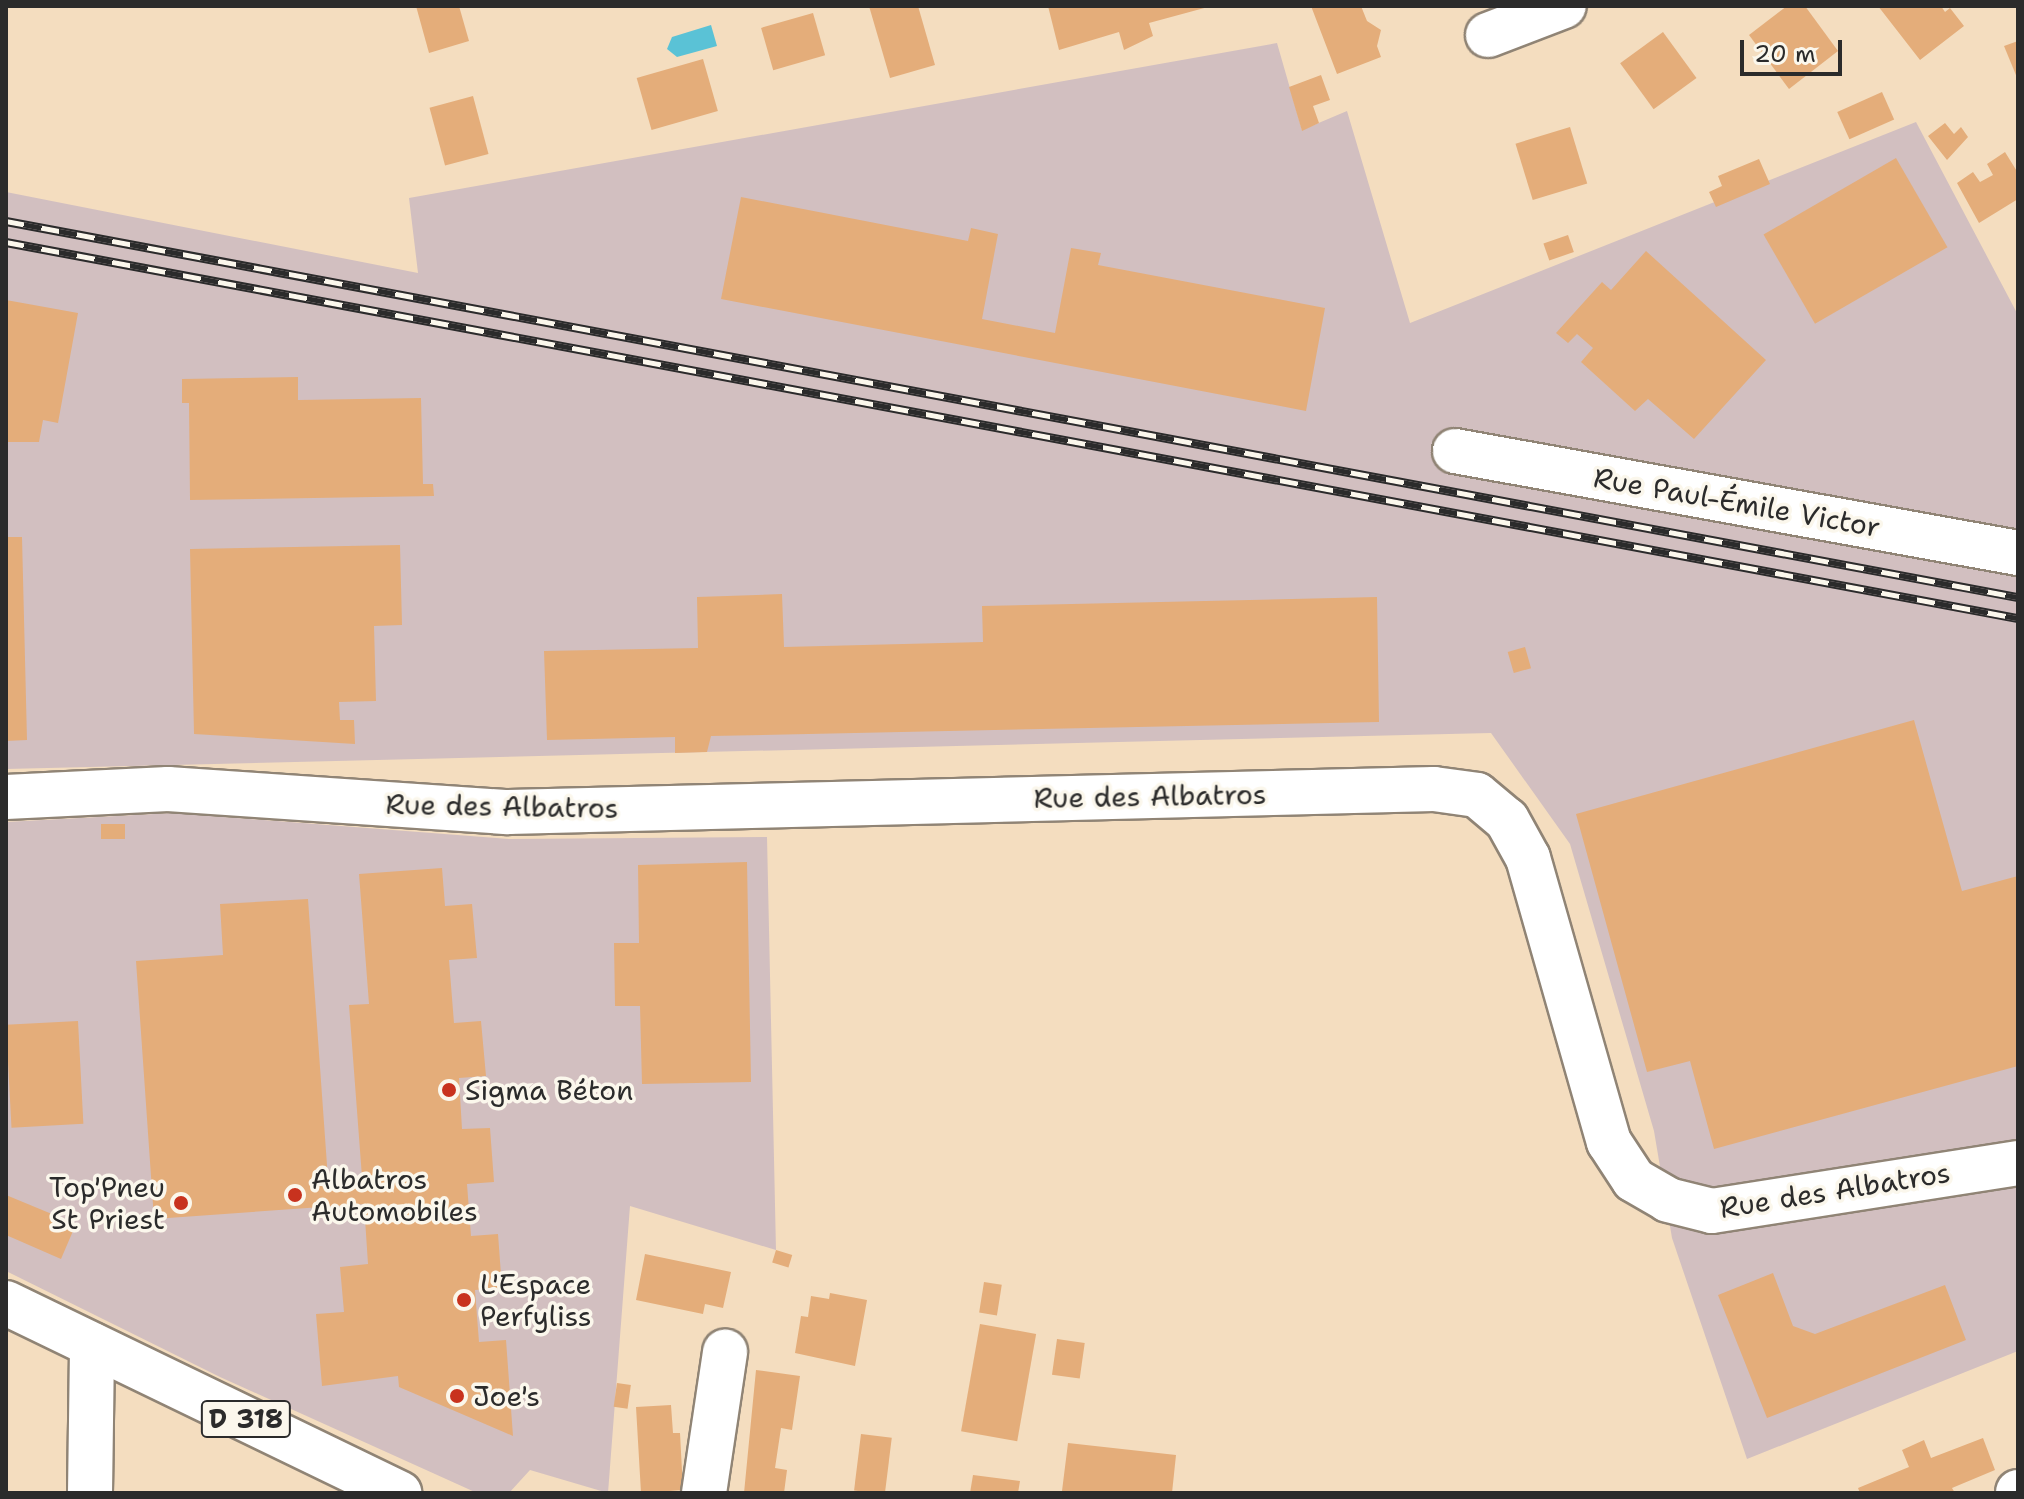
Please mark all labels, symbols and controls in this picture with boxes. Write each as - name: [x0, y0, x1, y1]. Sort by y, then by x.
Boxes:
- scale bar: [1744, 24, 1846, 74]
- text: 20 m: [1754, 38, 1816, 70]
- street label: Rue Paul-Émile Victor: [1591, 460, 1883, 544]
- street label: Rue des Albatros: [1033, 777, 1267, 815]
- street label: Rue des Albatros: [385, 787, 619, 825]
- place label: Sigma Béton: [465, 1073, 633, 1107]
- marker: Sigma Béton: [440, 1081, 458, 1099]
- street label: Rue des Albatros: [1717, 1155, 1953, 1225]
- place label: Albatros Automobiles: [311, 1162, 478, 1228]
- place label: Top'Pneu St Priest: [49, 1170, 165, 1236]
- marker: Albatros Automobiles: [286, 1186, 304, 1204]
- marker: Top'Pneu St Priest: [172, 1194, 190, 1212]
- place label: L'Espace Perfyliss: [480, 1267, 592, 1333]
- marker: L'Espace Perfyliss: [455, 1291, 473, 1309]
- place label: Joe's: [473, 1379, 540, 1413]
- marker: Joe's: [448, 1387, 466, 1405]
- road number: D 318: [200, 1397, 292, 1441]

